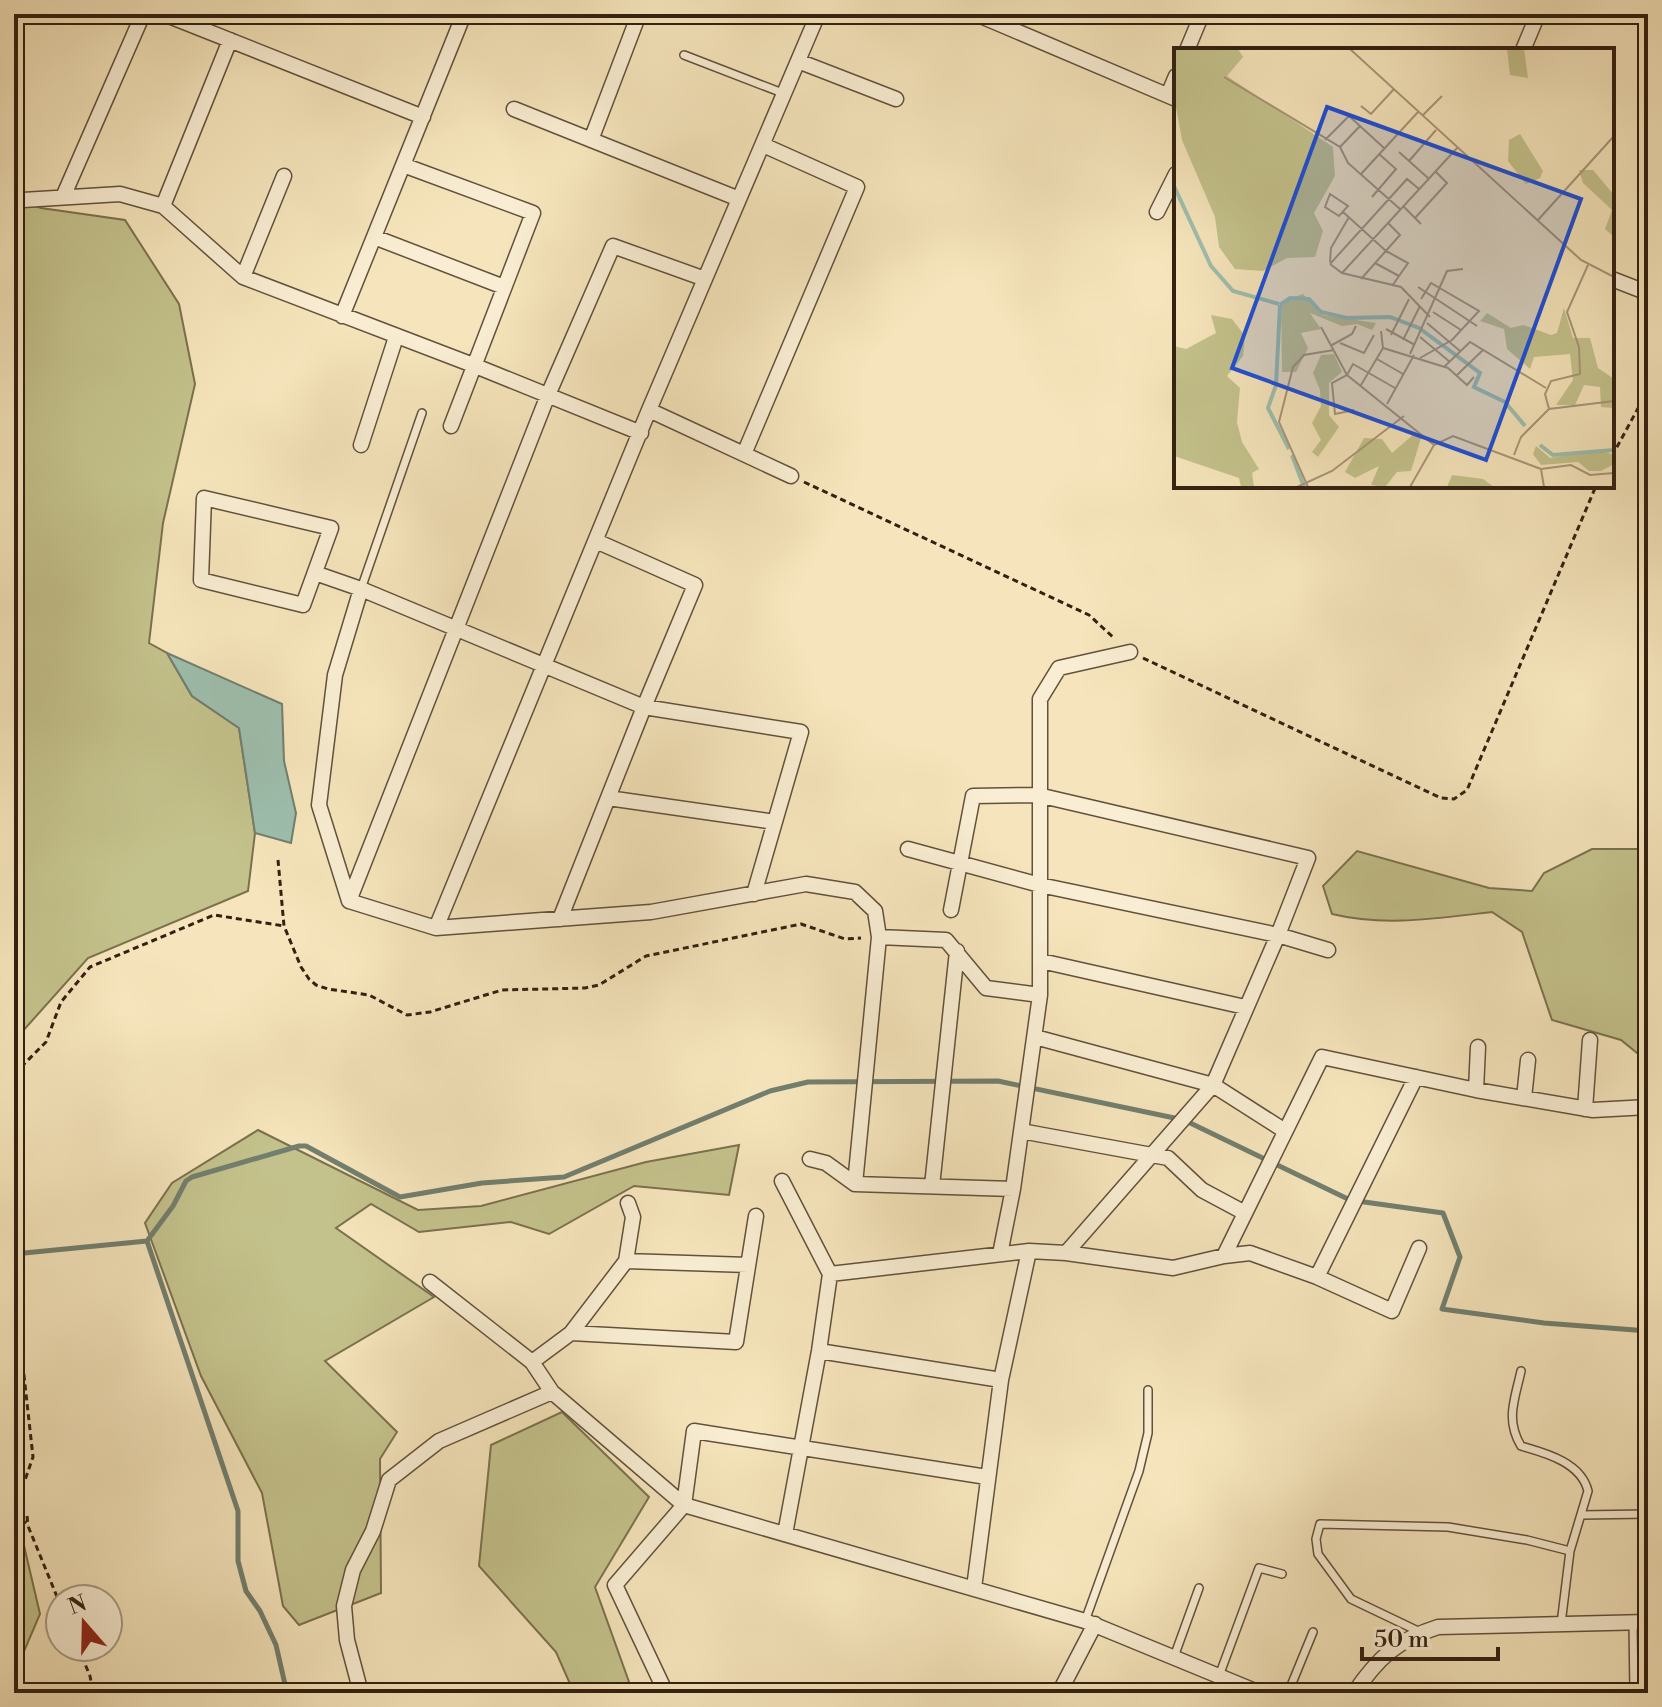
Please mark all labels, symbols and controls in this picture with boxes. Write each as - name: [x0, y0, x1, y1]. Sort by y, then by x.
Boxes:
- inset map: [1174, 48, 1614, 488]
- north arrow: [44, 1583, 124, 1663]
- text: N: [65, 1590, 91, 1621]
- scale bar: [1362, 1611, 1498, 1661]
- text: 50 m: [1374, 1625, 1429, 1655]

